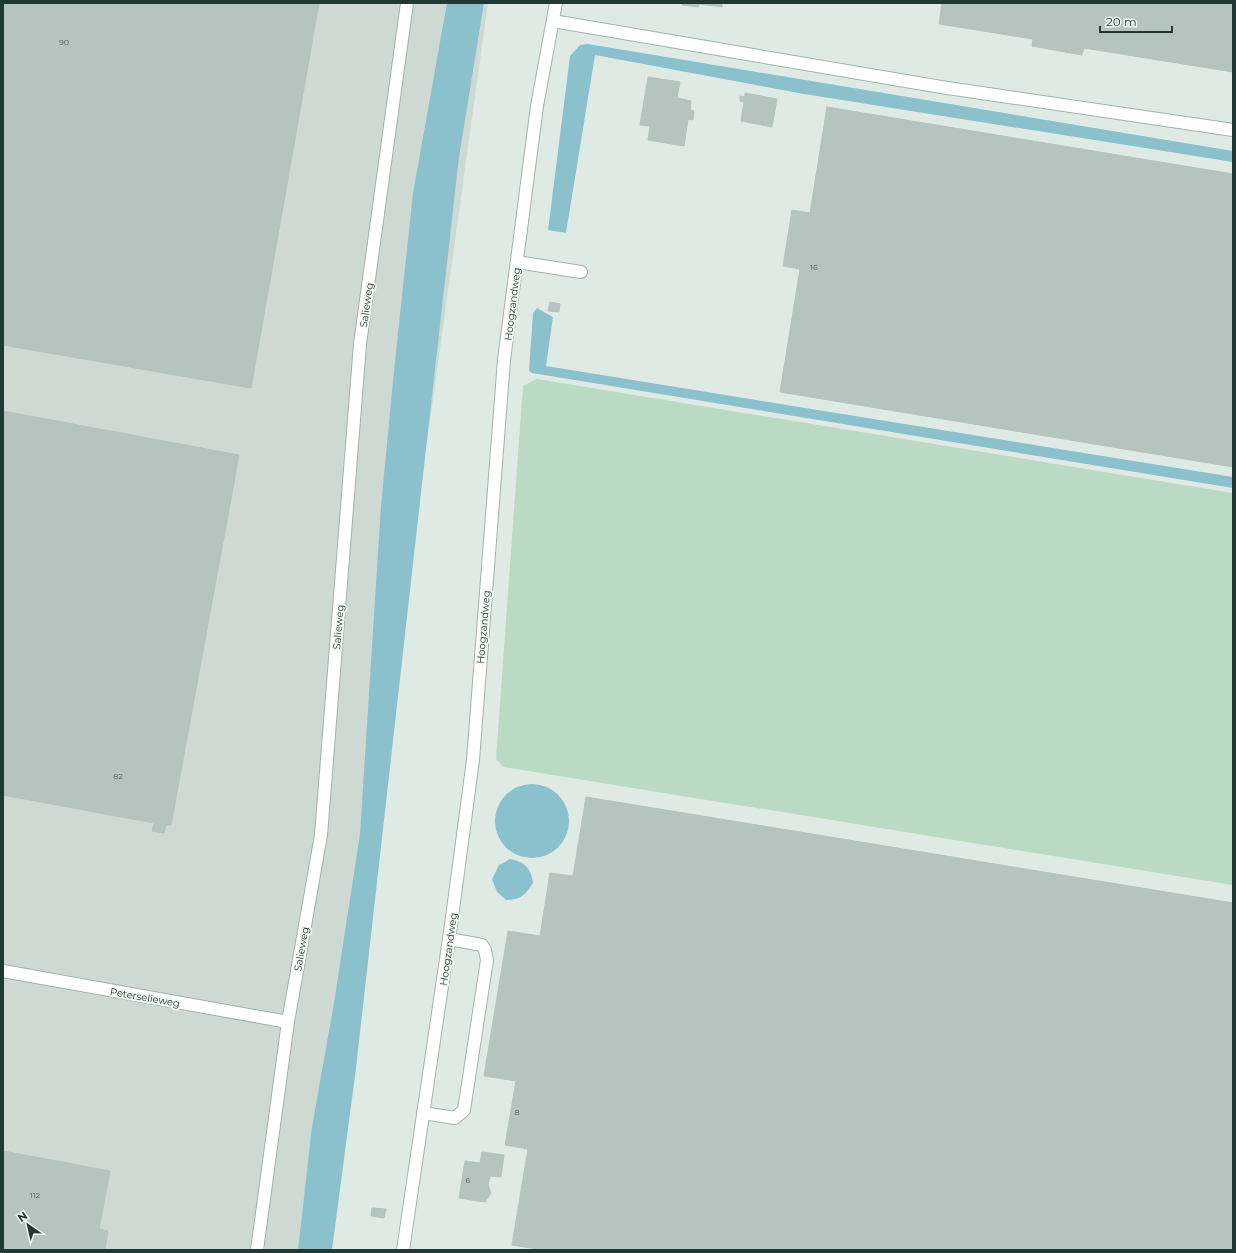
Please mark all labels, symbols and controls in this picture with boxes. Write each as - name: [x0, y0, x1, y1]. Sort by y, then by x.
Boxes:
- scale bar: [1100, 8, 1172, 34]
- text: 20 m: [1106, 14, 1137, 29]
- house number: 90: [59, 37, 69, 47]
- house number: 16: [810, 262, 818, 272]
- street label: Hoogzandweg: [502, 267, 523, 341]
- street label: Salieweg: [357, 282, 376, 328]
- street label: Hoogzandweg: [474, 590, 493, 664]
- street label: Salieweg: [330, 604, 347, 650]
- house number: 82: [113, 771, 123, 781]
- street label: Hoogzandweg: [437, 912, 460, 986]
- street label: Salieweg: [291, 926, 312, 972]
- street label: Peterselieweg: [109, 985, 181, 1010]
- house number: 8: [514, 1107, 520, 1117]
- house number: 6: [466, 1175, 471, 1185]
- house number: 112: [30, 1190, 41, 1200]
- north arrow: [8, 1205, 48, 1245]
- text: N: [15, 1208, 30, 1225]

